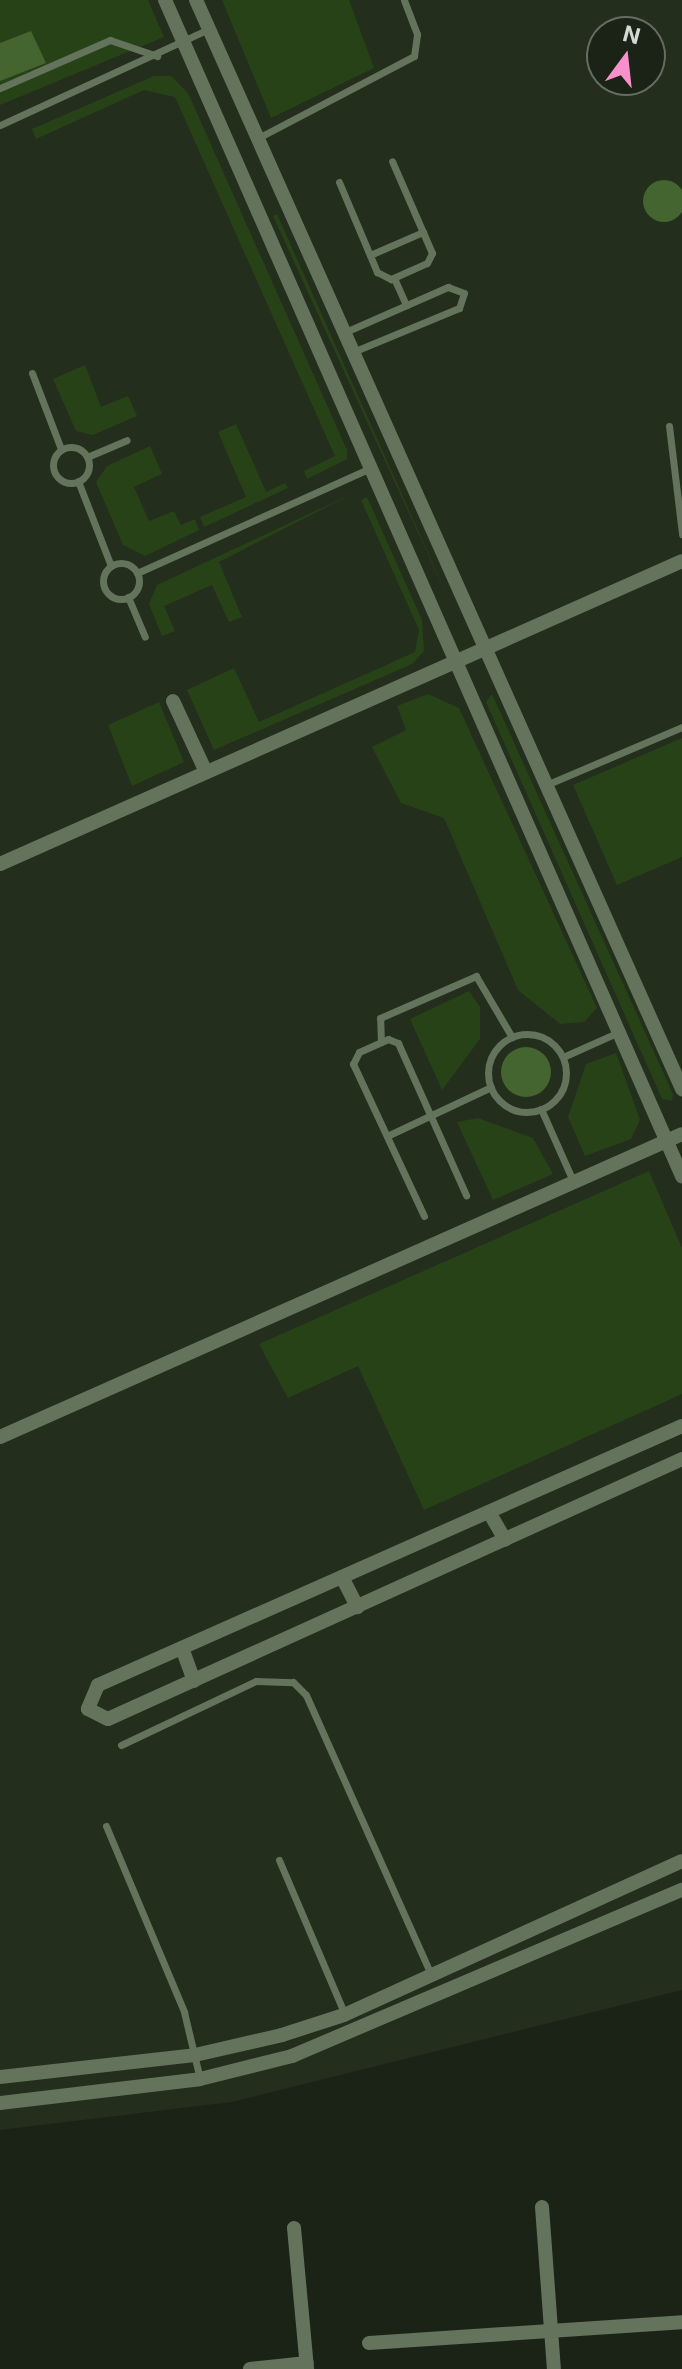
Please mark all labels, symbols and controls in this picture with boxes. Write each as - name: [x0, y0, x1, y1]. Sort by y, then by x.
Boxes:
- north arrow: [586, 16, 666, 96]
- text: N: [620, 20, 643, 49]

